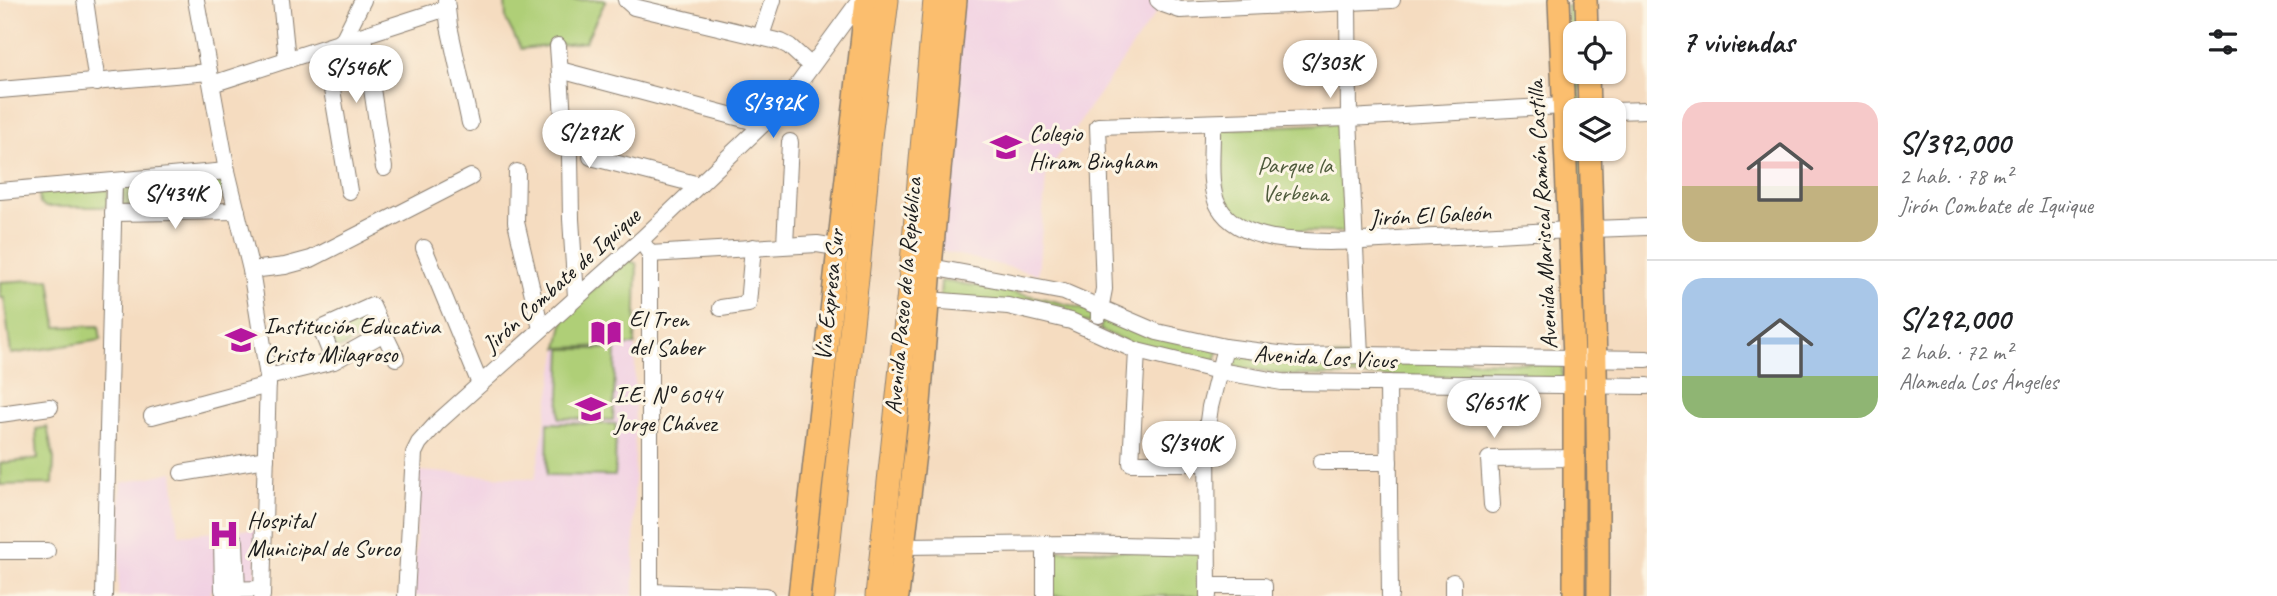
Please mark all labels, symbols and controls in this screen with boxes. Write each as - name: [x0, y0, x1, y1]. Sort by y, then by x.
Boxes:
- map controls: [1563, 21, 1626, 161]
- button: locate: [1563, 21, 1626, 84]
- text: 7 viviendas: [1682, 23, 1794, 61]
- icon: filters: [2204, 23, 2242, 61]
- pin: S/303K: [1273, 41, 1387, 100]
- pin: S/546K: [299, 46, 413, 105]
- text: S/303K: [1299, 48, 1361, 77]
- text: S/546K: [325, 53, 387, 82]
- street label: Avenida Mariscal Ramón Castilla: [1520, 78, 1564, 350]
- pin: S/392K: [716, 80, 830, 140]
- text: S/392K: [742, 88, 804, 117]
- button: layers: [1563, 98, 1626, 161]
- pin: S/292K: [532, 110, 646, 170]
- text: S/292K: [558, 118, 620, 147]
- place label: Colegio Hiram Bingham: [1029, 118, 1157, 176]
- text: S/392,000: [1899, 124, 2010, 162]
- school or university icon: Colegio Hiram Bingham: [989, 130, 1023, 164]
- icon: home: [1738, 130, 1822, 214]
- park label: Parque la Verbena: [1257, 150, 1334, 208]
- text: 2 hab. · 78 m²: [1899, 162, 2012, 191]
- pin: S/434K: [118, 172, 232, 231]
- street label: Avenida Paseo de la República: [878, 175, 928, 416]
- text: S/434K: [144, 179, 206, 208]
- text: Jirón Combate de Iquique: [1899, 191, 2093, 220]
- street label: Jirón El Galeón: [1367, 197, 1493, 233]
- street label: Jirón Combate de Iquique: [475, 200, 648, 360]
- street label: Via Expresa Sur: [807, 225, 851, 362]
- text: S/292,000: [1899, 300, 2010, 338]
- place label: El Tren del Saber: [629, 304, 707, 362]
- icon: home: [1738, 306, 1822, 390]
- place label: Institución Educativa Cristo Milagroso: [264, 311, 442, 369]
- library icon: El Tren del Saber: [589, 316, 623, 350]
- school or university icon: Institución Educativa Cristo Milagroso: [224, 323, 258, 357]
- street label: Avenida Los Vicus: [1253, 338, 1399, 376]
- text: 2 hab. · 72 m²: [1899, 338, 2012, 367]
- text: Alameda Los Ángeles: [1899, 367, 2058, 396]
- place label: I.E. N° 6044 Jorge Chávez: [613, 380, 724, 438]
- pin: S/651K: [1437, 380, 1551, 440]
- text: S/651K: [1463, 388, 1525, 417]
- school or university icon: I.E. N° 6044 Jorge Chávez: [574, 392, 608, 426]
- pin: S/340K: [1132, 421, 1246, 481]
- text: S/340K: [1158, 429, 1220, 458]
- place label: Hospital Municipal de Surco: [247, 505, 401, 563]
- hospital icon: Hospital Municipal de Surco: [207, 517, 241, 551]

